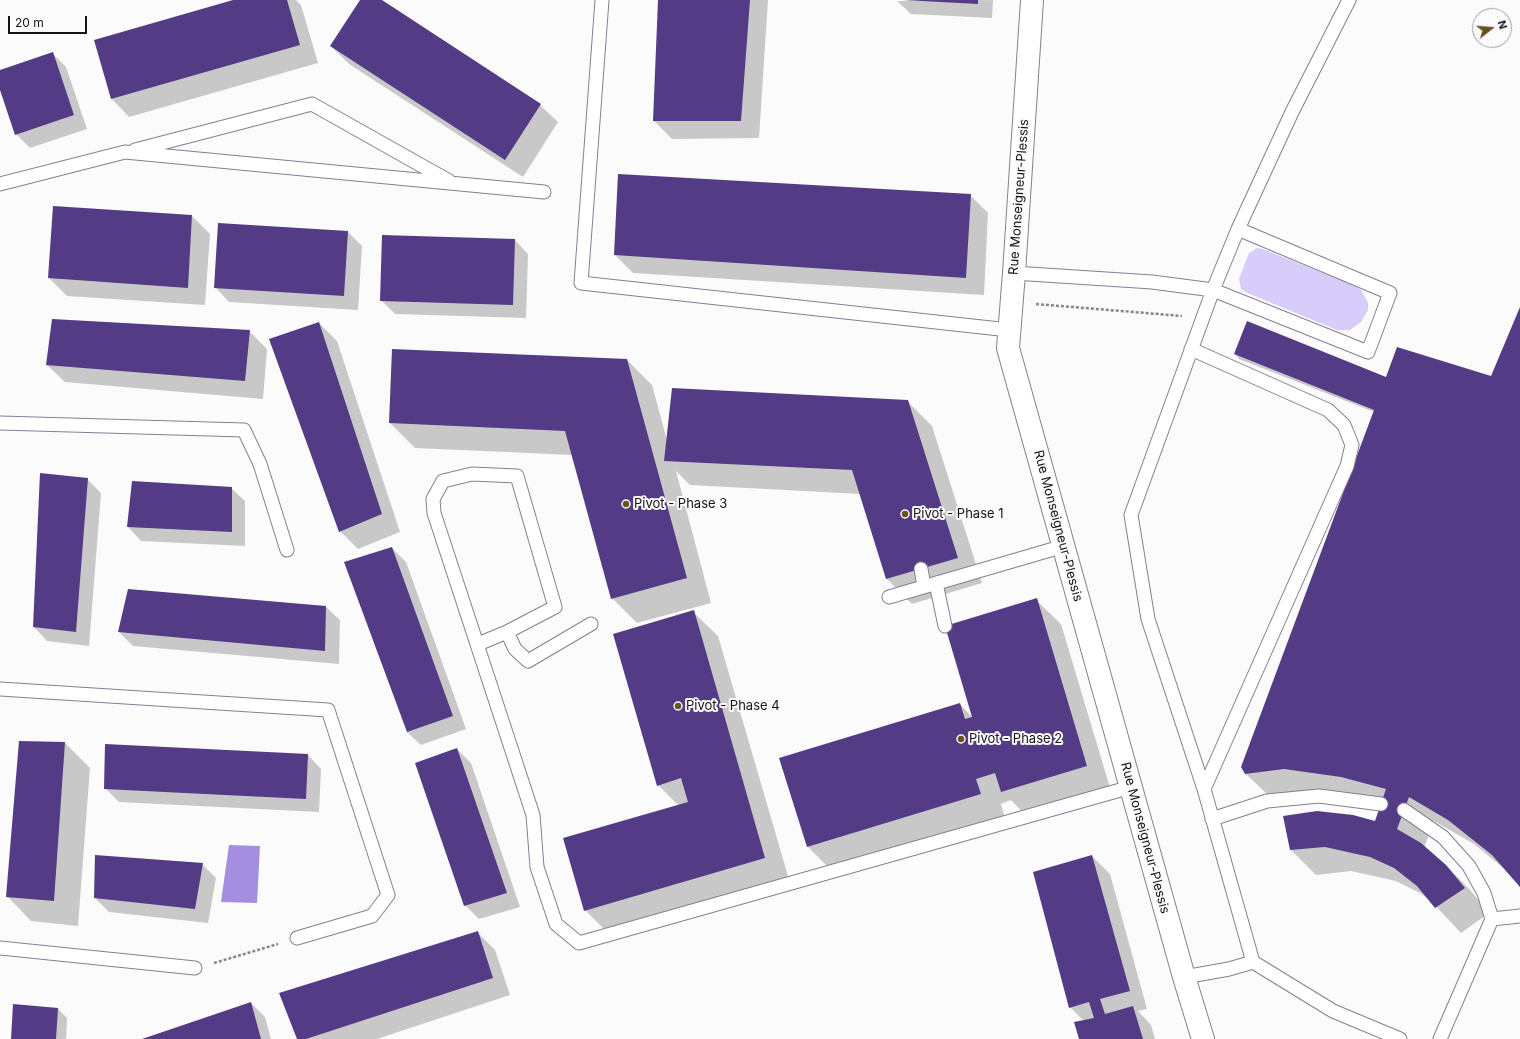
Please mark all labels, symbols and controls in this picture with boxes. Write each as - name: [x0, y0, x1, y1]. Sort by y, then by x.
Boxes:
- scale bar: [10, 8, 89, 34]
- north arrow: [1472, 8, 1512, 48]
- text: 20 m: [15, 15, 44, 30]
- text: N: [1495, 19, 1510, 31]
- street label: Rue Monseigneur-Plessis: [1006, 119, 1032, 275]
- street label: Rue Monseigneur-Plessis: [1030, 449, 1086, 603]
- place label: Pivot - Phase 3: [634, 496, 727, 512]
- marker: Pivot - Phase 3: [621, 499, 631, 509]
- place label: Pivot - Phase 1: [913, 506, 1004, 522]
- marker: Pivot - Phase 1: [900, 509, 910, 519]
- place label: Pivot - Phase 4: [686, 698, 780, 714]
- marker: Pivot - Phase 4: [673, 701, 683, 711]
- place label: Pivot - Phase 2: [969, 731, 1062, 747]
- marker: Pivot - Phase 2: [956, 734, 966, 744]
- street label: Rue Monseigneur-Plessis: [1117, 761, 1173, 915]

